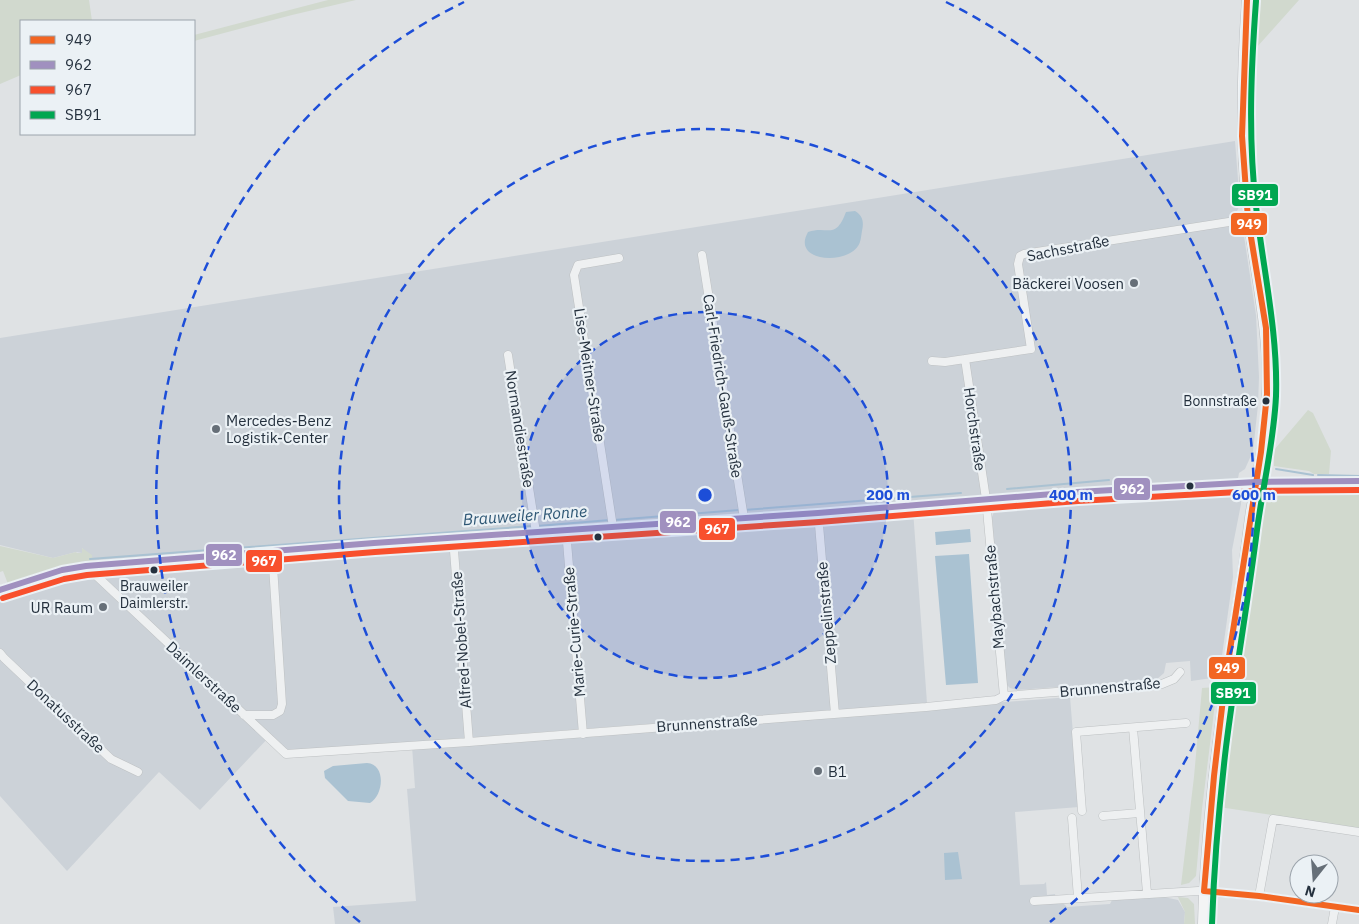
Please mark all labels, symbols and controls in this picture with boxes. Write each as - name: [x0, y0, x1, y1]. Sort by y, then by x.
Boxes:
- legend: [20, 20, 195, 135]
- text: 949: [65, 30, 92, 49]
- text: 962: [65, 55, 92, 74]
- text: 967: [65, 80, 92, 99]
- text: SB91: [65, 105, 102, 124]
- line badge: SB91: [1231, 183, 1279, 207]
- text: SB91: [1238, 186, 1273, 204]
- line badge: 949: [1230, 212, 1268, 236]
- text: 949: [1236, 215, 1262, 233]
- street label: Sachsstraße: [1025, 231, 1111, 265]
- place label: Bäckerei Voosen: [1012, 274, 1124, 293]
- marker: Bäckerei Voosen: [1128, 277, 1140, 289]
- street label: Carl-Friedrich-Gauß-Straße: [699, 293, 747, 479]
- street label: Lise-Meitner-Straße: [570, 307, 610, 443]
- street label: Normandiestraße: [501, 369, 539, 489]
- street label: Horchstraße: [960, 386, 990, 472]
- place label: Bonnstraße: [1183, 392, 1257, 410]
- marker: Bonnstraße: [1261, 396, 1271, 406]
- place label: Mercedes-Benz Logistik-Center: [226, 411, 331, 447]
- marker: Mercedes-Benz Logistik-Center: [210, 423, 222, 435]
- line badge: 962: [1113, 477, 1151, 501]
- text: 962: [1119, 480, 1145, 498]
- unlabelled marker: [1185, 481, 1195, 491]
- text: 200 m: [866, 485, 910, 504]
- text: 400 m: [1049, 485, 1093, 504]
- text: 600 m: [1232, 485, 1276, 504]
- centre of rings: [696, 486, 714, 504]
- water label: Brauweiler Ronne: [462, 501, 588, 529]
- line badge: 962: [659, 510, 697, 534]
- text: 962: [665, 513, 691, 531]
- line badge: 967: [698, 517, 736, 541]
- text: 967: [704, 520, 730, 538]
- unlabelled marker: [593, 532, 603, 542]
- line badge: 962: [205, 543, 243, 567]
- street label: Maybachstraße: [980, 544, 1008, 650]
- text: 962: [211, 546, 237, 564]
- line badge: 967: [245, 549, 283, 573]
- text: 967: [251, 552, 277, 570]
- street label: Zeppelinstraße: [812, 561, 840, 665]
- marker: Brauweiler Daimlerstr.: [149, 565, 159, 575]
- street label: Marie-Curie-Straße: [559, 566, 589, 698]
- street label: Alfred-Nobel-Straße: [447, 571, 475, 709]
- place label: Brauweiler Daimlerstr.: [120, 577, 188, 612]
- place label: UR Raum: [31, 598, 93, 617]
- marker: UR Raum: [97, 601, 109, 613]
- street label: Daimlerstraße: [162, 637, 246, 717]
- line badge: 949: [1208, 656, 1246, 680]
- text: 949: [1214, 659, 1240, 677]
- street label: Brunnenstraße: [1059, 673, 1161, 701]
- street label: Donatusstraße: [23, 675, 109, 757]
- line badge: SB91: [1210, 681, 1257, 705]
- text: SB91: [1216, 684, 1251, 702]
- street label: Brunnenstraße: [656, 710, 758, 736]
- place label: B1: [828, 762, 847, 781]
- marker: B1: [812, 765, 824, 777]
- north arrow: [1289, 854, 1339, 904]
- text: N: [1303, 881, 1318, 902]

